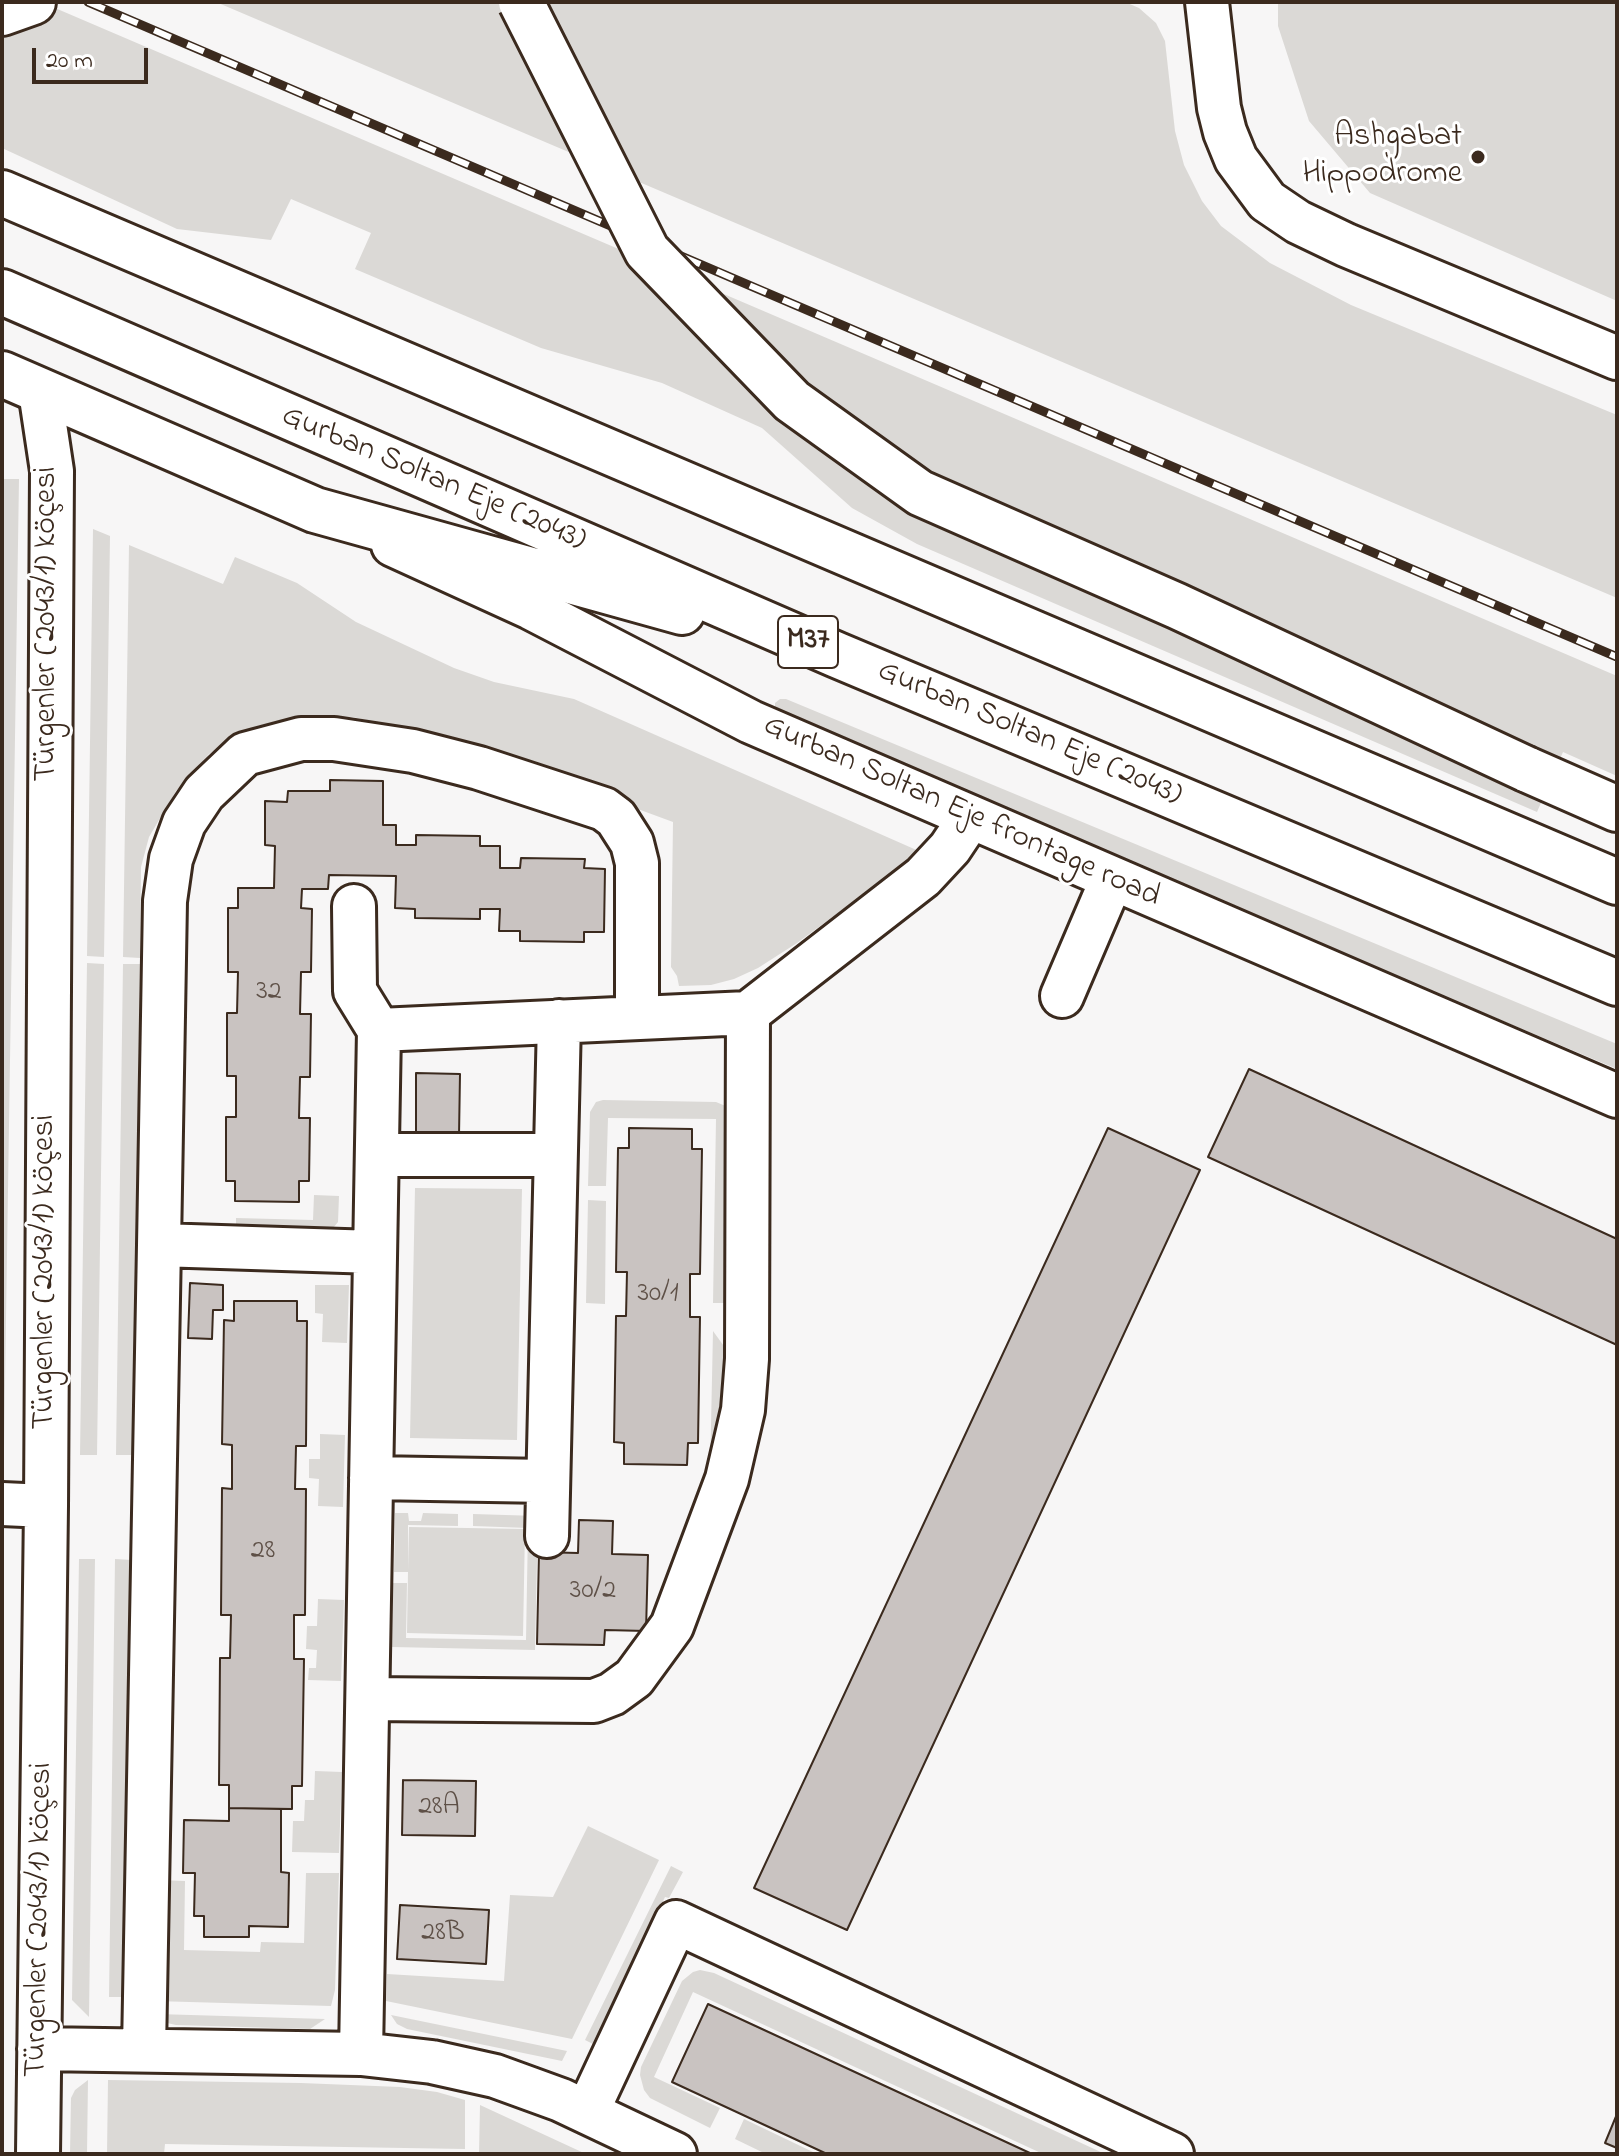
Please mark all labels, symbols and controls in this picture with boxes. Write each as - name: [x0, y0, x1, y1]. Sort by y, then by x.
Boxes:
- scale bar: [36, 32, 152, 82]
- text: 20 m: [46, 44, 93, 79]
- place label: Ashgabat Hippodrome: [1302, 120, 1462, 195]
- marker: Ashgabat Hippodrome: [1469, 148, 1487, 166]
- street label: Gurban Soltan Eje (2043): [275, 399, 591, 561]
- street label: Türgenler (2043/1) köçesi: [30, 466, 68, 782]
- road number: M37: [778, 616, 838, 668]
- street label: Gurban Soltan Eje (2043): [871, 654, 1187, 816]
- street label: Gurban Soltan Eje frontage road: [757, 708, 1165, 918]
- house number: 32: [256, 976, 282, 1010]
- street label: Türgenler (2043/1) köçesi: [28, 1114, 66, 1430]
- house number: 30/1: [637, 1278, 679, 1312]
- house number: 28: [251, 1535, 275, 1569]
- house number: 30/2: [570, 1575, 616, 1609]
- street label: Türgenler (2043/1) köçesi: [19, 1762, 63, 2078]
- house number: 28A: [418, 1791, 460, 1825]
- house number: 28B: [421, 1917, 465, 1951]

